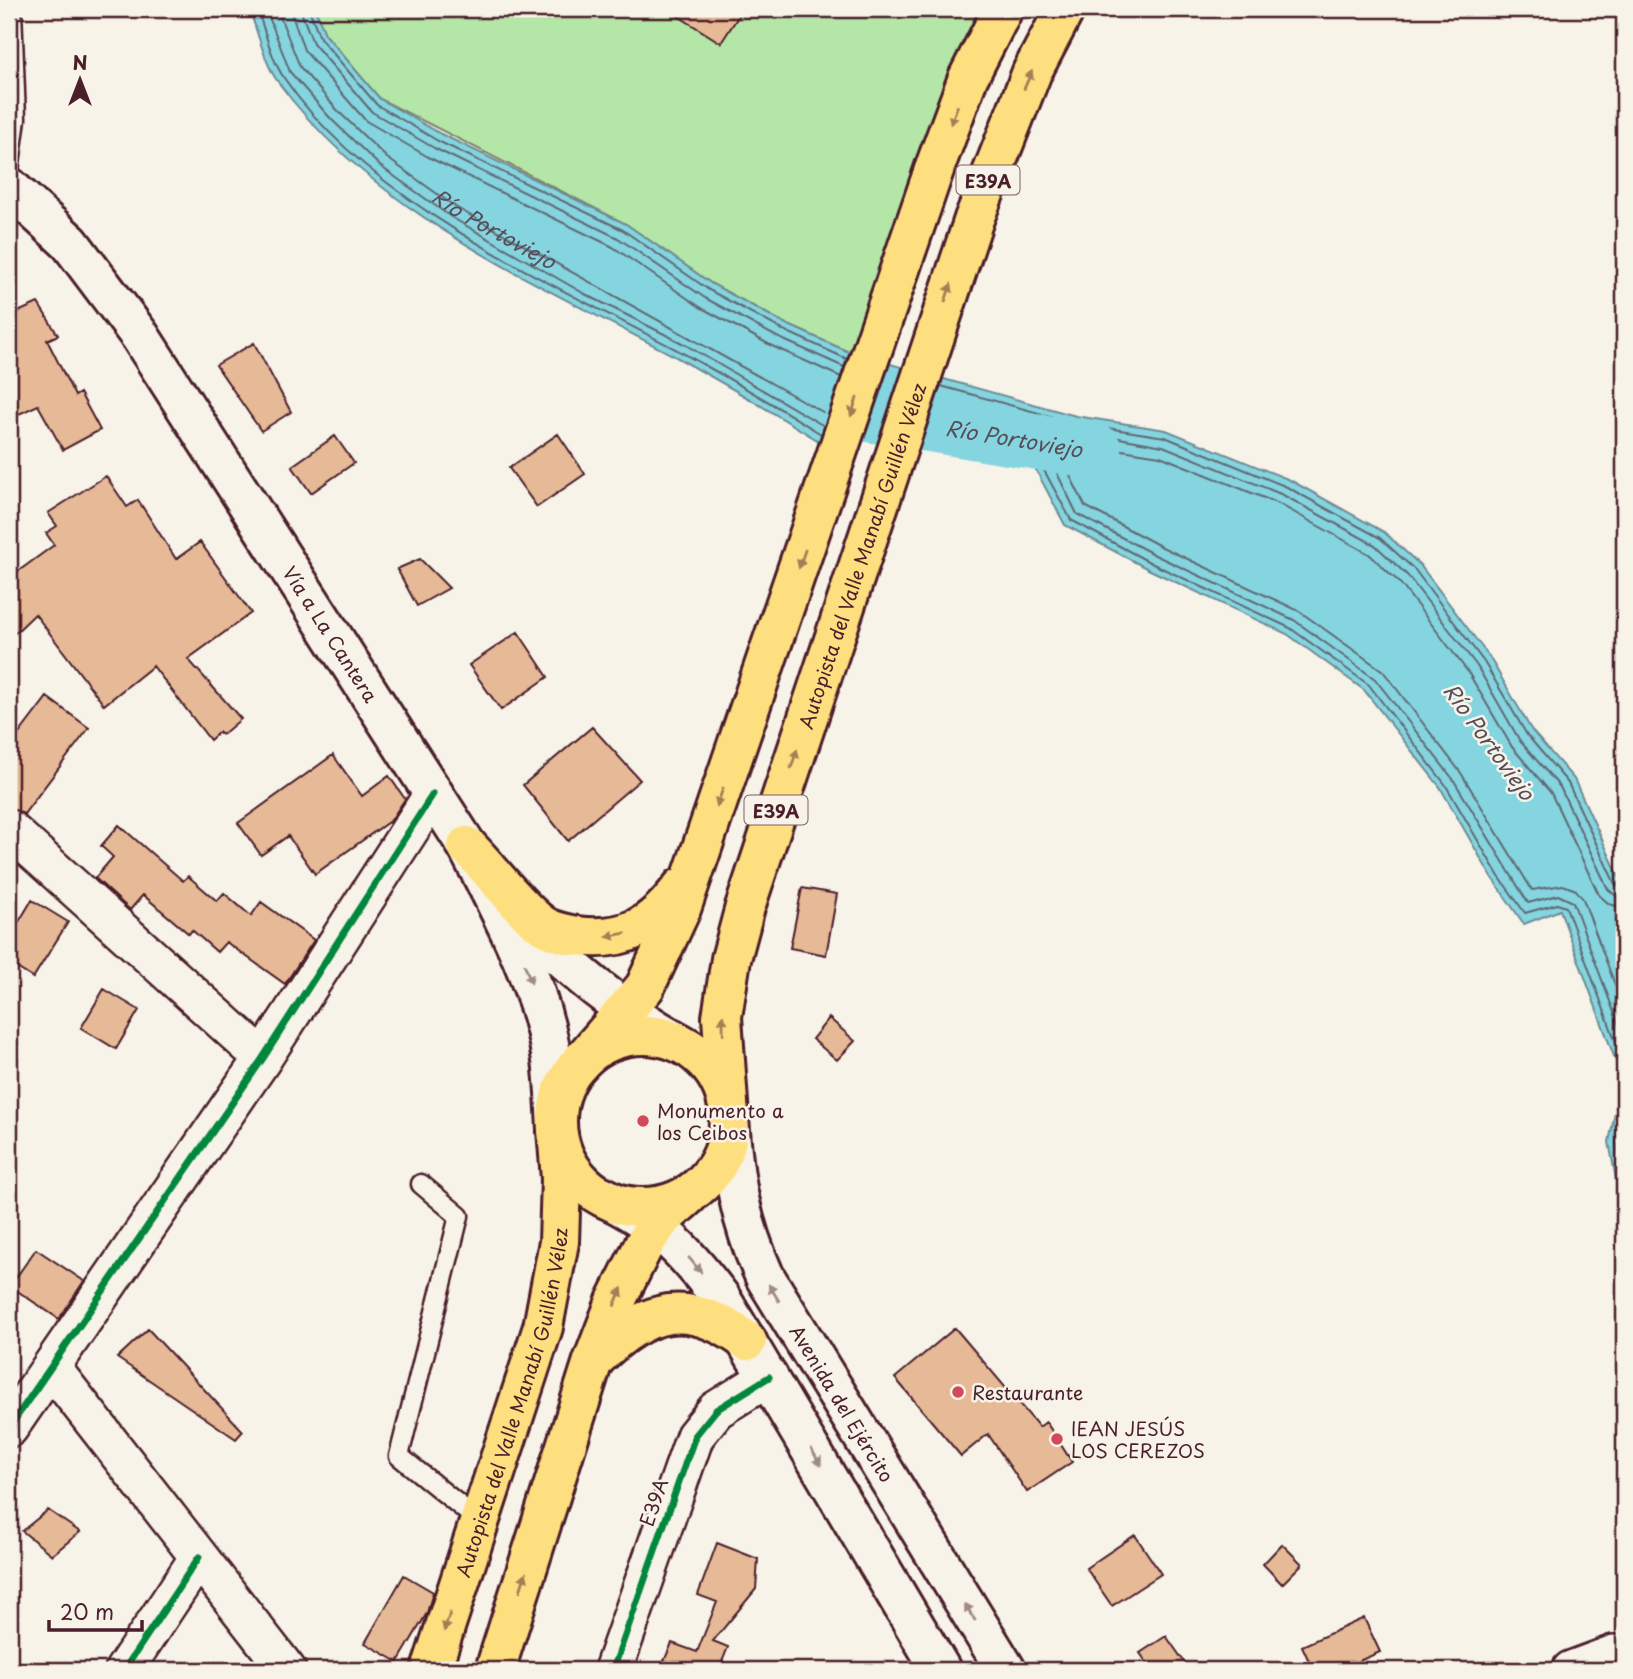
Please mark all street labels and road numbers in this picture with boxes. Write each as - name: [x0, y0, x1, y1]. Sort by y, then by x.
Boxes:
- road number: E39A: [956, 166, 1020, 195]
- street label: Autopista del Valle Manabí Guillén Vélez: [791, 379, 933, 732]
- street label: Vía a La Cantera: [277, 560, 385, 708]
- road number: E39A: [744, 796, 808, 824]
- street label: Autopista del Valle Manabí Guillén Vélez: [448, 1227, 573, 1581]
- street label: Avenida del Ejército: [783, 1319, 901, 1487]
- street label: E39A: [632, 1474, 674, 1530]

